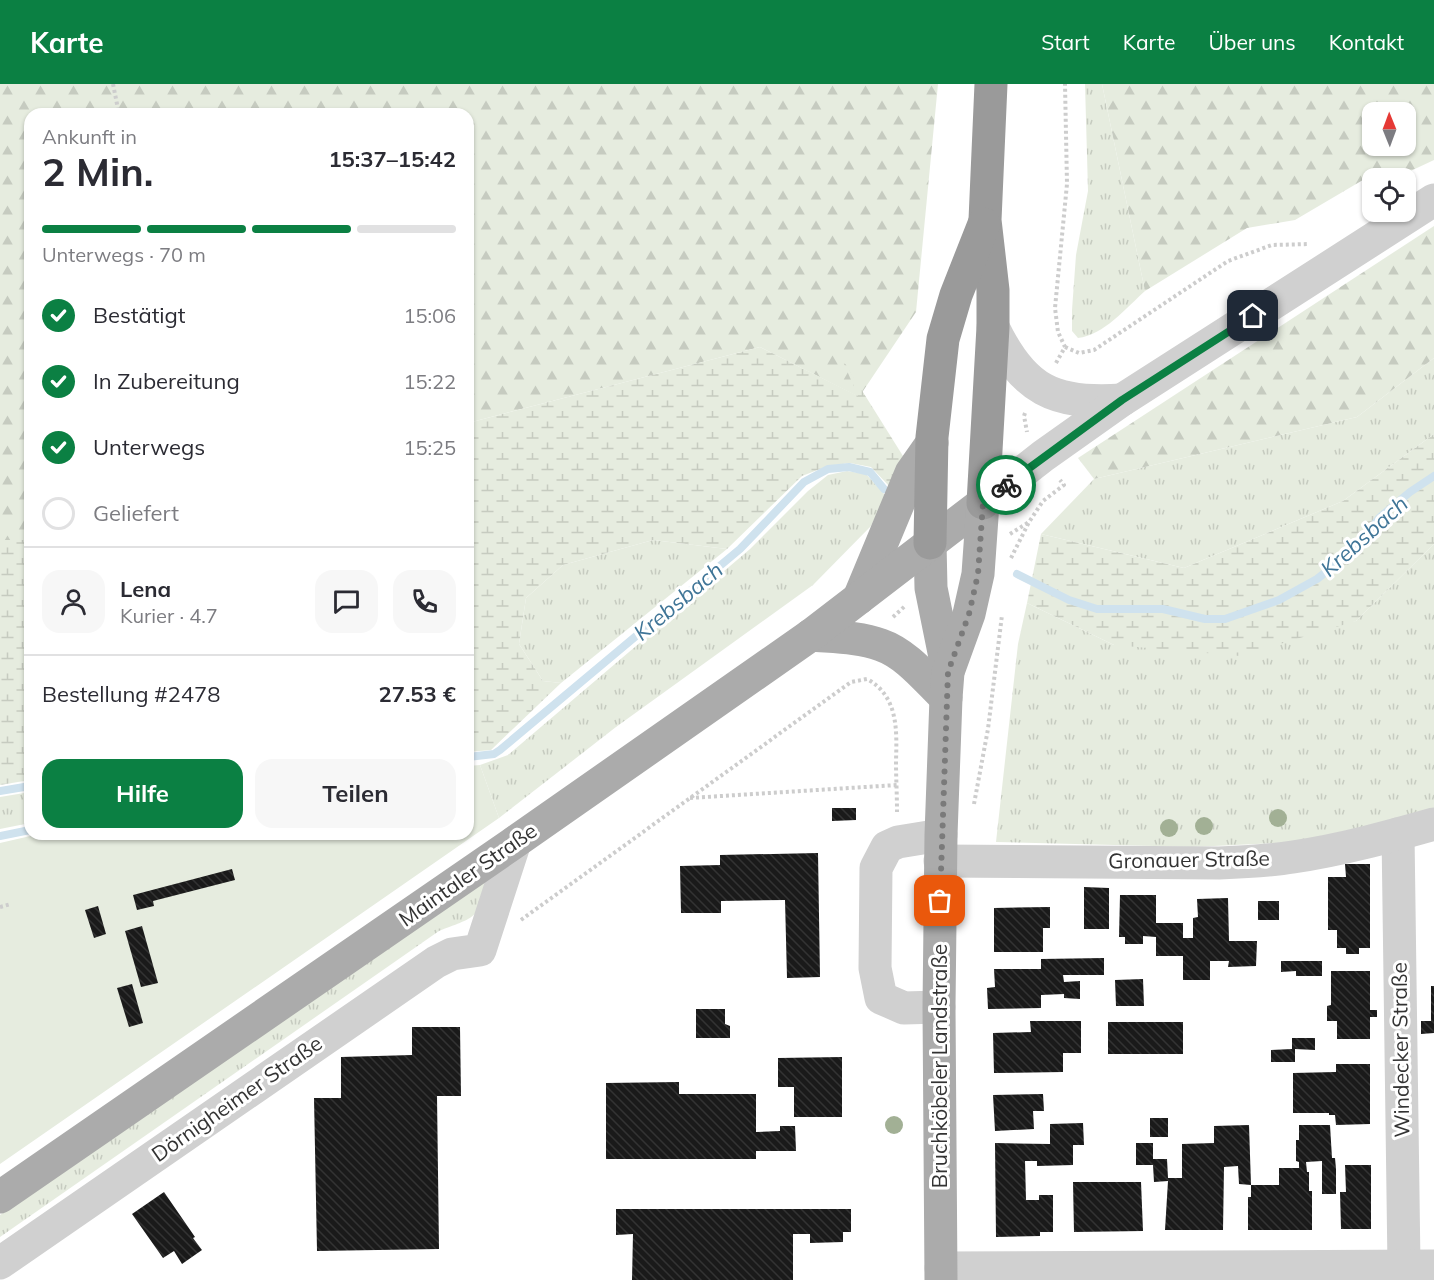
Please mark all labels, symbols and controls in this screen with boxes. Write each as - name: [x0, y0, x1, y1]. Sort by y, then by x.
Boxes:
- text: Karte: [30, 25, 104, 60]
- text: Start: [1041, 29, 1090, 55]
- text: Karte: [1123, 29, 1175, 55]
- text: Über uns: [1208, 29, 1296, 55]
- text: Kontakt: [1329, 29, 1404, 55]
- north arrow: [1362, 102, 1416, 156]
- map controls: [1362, 102, 1416, 222]
- text: Ankunft in: [42, 124, 137, 149]
- text: 15:37–15:42: [328, 145, 456, 173]
- text: 2 Min.: [42, 147, 153, 196]
- button: locate: [1362, 168, 1416, 222]
- text: Unterwegs · 70 m: [42, 242, 206, 267]
- pin: [1227, 290, 1278, 341]
- icon: check: [42, 299, 75, 332]
- icon: home: [1236, 299, 1269, 332]
- text: Bestätigt: [93, 301, 186, 329]
- text: 15:06: [403, 303, 456, 328]
- icon: check: [42, 365, 75, 398]
- text: In Zubereitung: [93, 367, 240, 395]
- text: 15:22: [403, 369, 456, 394]
- icon: check: [42, 431, 75, 464]
- text: Unterwegs: [93, 433, 205, 461]
- text: 15:25: [403, 435, 456, 460]
- courier: [976, 455, 1036, 515]
- icon: bike: [990, 469, 1023, 502]
- water label: Krebsbach: [1314, 489, 1414, 583]
- text: Geliefert: [93, 499, 179, 527]
- water label: Krebsbach: [628, 556, 728, 646]
- button: person: [42, 570, 105, 633]
- button: chat: [315, 570, 378, 633]
- button: phone: [393, 570, 456, 633]
- text: Lena: [120, 575, 171, 603]
- text: Kurier · 4.7: [120, 603, 218, 628]
- text: Bestellung #2478: [42, 680, 220, 708]
- text: 27.53 €: [379, 680, 456, 708]
- button: Hilfe: [42, 759, 243, 828]
- button: Teilen: [255, 759, 456, 828]
- street label: Maintaler Straße: [393, 817, 542, 931]
- street label: Gronauer Straße: [1108, 845, 1270, 873]
- pin: [914, 875, 965, 926]
- icon: bag: [923, 884, 956, 917]
- street label: Bruchköbeler Landstraße: [926, 944, 952, 1188]
- street label: Windecker Straße: [1385, 962, 1415, 1138]
- street label: Dörnigheimer Straße: [146, 1030, 327, 1167]

